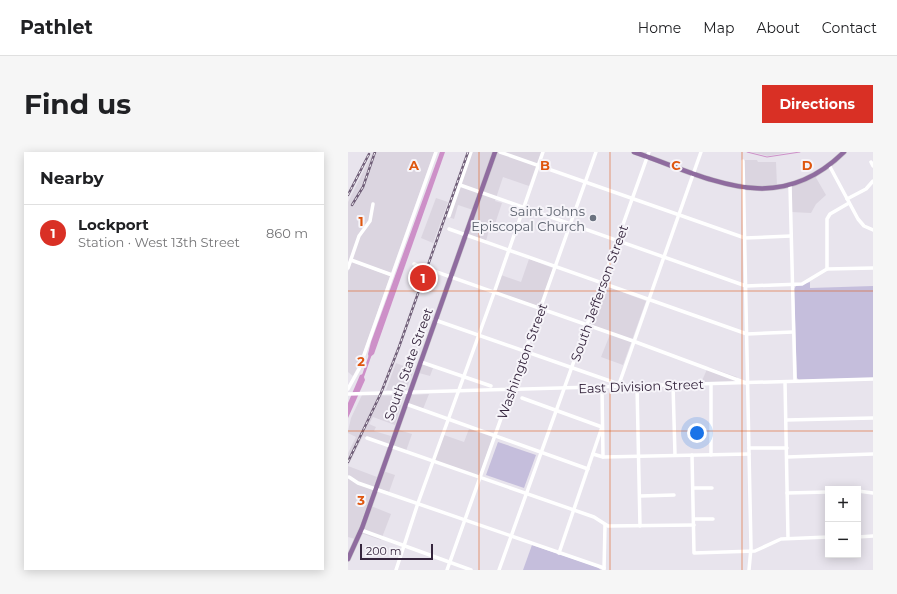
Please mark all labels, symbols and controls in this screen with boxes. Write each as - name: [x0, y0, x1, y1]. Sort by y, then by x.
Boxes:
- text: Pathlet: [20, 16, 93, 39]
- text: Home: [638, 19, 681, 37]
- text: Map: [703, 19, 734, 37]
- text: About: [756, 19, 800, 37]
- text: Contact: [822, 19, 877, 37]
- button: Directions: [762, 85, 873, 123]
- text: Find us: [24, 87, 131, 121]
- text: A: [408, 157, 420, 173]
- text: B: [540, 157, 550, 173]
- text: C: [671, 157, 681, 173]
- text: D: [802, 157, 813, 173]
- text: Nearby: [40, 168, 104, 188]
- place label: Saint Johns Episcopal Church: [471, 203, 585, 234]
- text: 1: [358, 213, 364, 229]
- marker: Saint Johns Episcopal Church: [588, 213, 598, 223]
- text: Lockport: [78, 215, 149, 234]
- street label: South Jefferson Street: [567, 222, 631, 364]
- text: 1: [50, 225, 56, 241]
- text: 860 m: [266, 225, 308, 241]
- text: Station · West 13th Street: [78, 234, 240, 250]
- pin: 1: [410, 263, 436, 293]
- street label: Washington Street: [494, 301, 550, 421]
- street label: South State Street: [380, 306, 436, 422]
- text: 2: [357, 353, 365, 369]
- street label: East Division Street: [578, 376, 704, 396]
- your location: [687, 423, 707, 443]
- map controls: [825, 486, 861, 558]
- button: +: [825, 486, 861, 522]
- text: 3: [356, 492, 365, 508]
- button: −: [825, 522, 861, 558]
- scale bar: [360, 542, 433, 561]
- text: 200 m: [366, 544, 401, 558]

